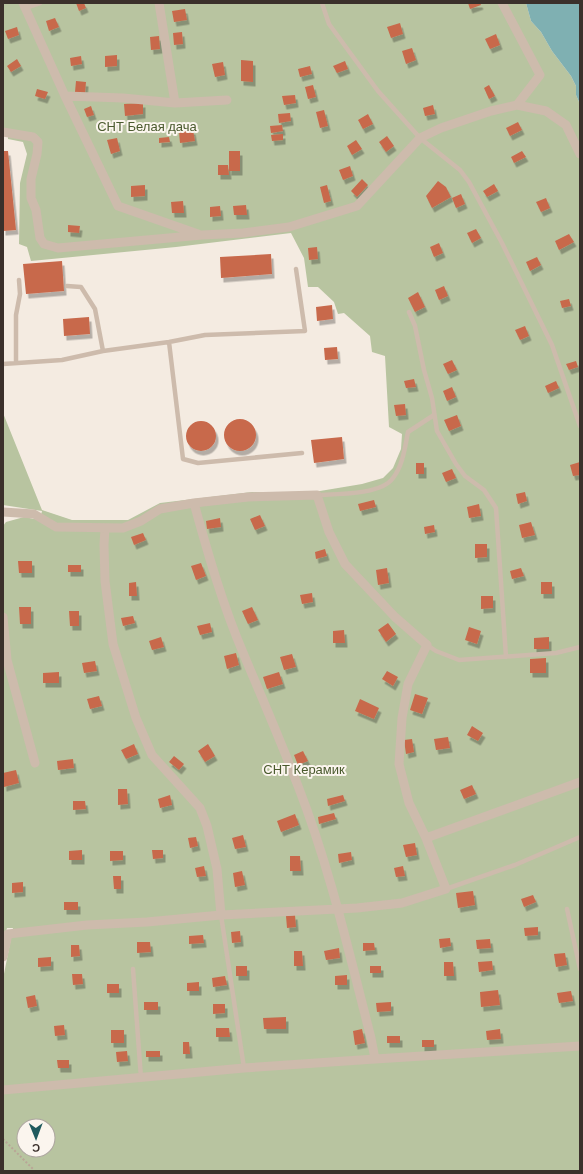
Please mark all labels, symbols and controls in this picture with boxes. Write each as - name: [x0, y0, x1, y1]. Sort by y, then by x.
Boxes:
- park label: СНТ Белая дача: [97, 119, 198, 134]
- park label: СНТ Керамик: [263, 762, 345, 777]
- north arrow: [16, 1118, 56, 1158]
- text: С: [32, 1142, 40, 1154]

